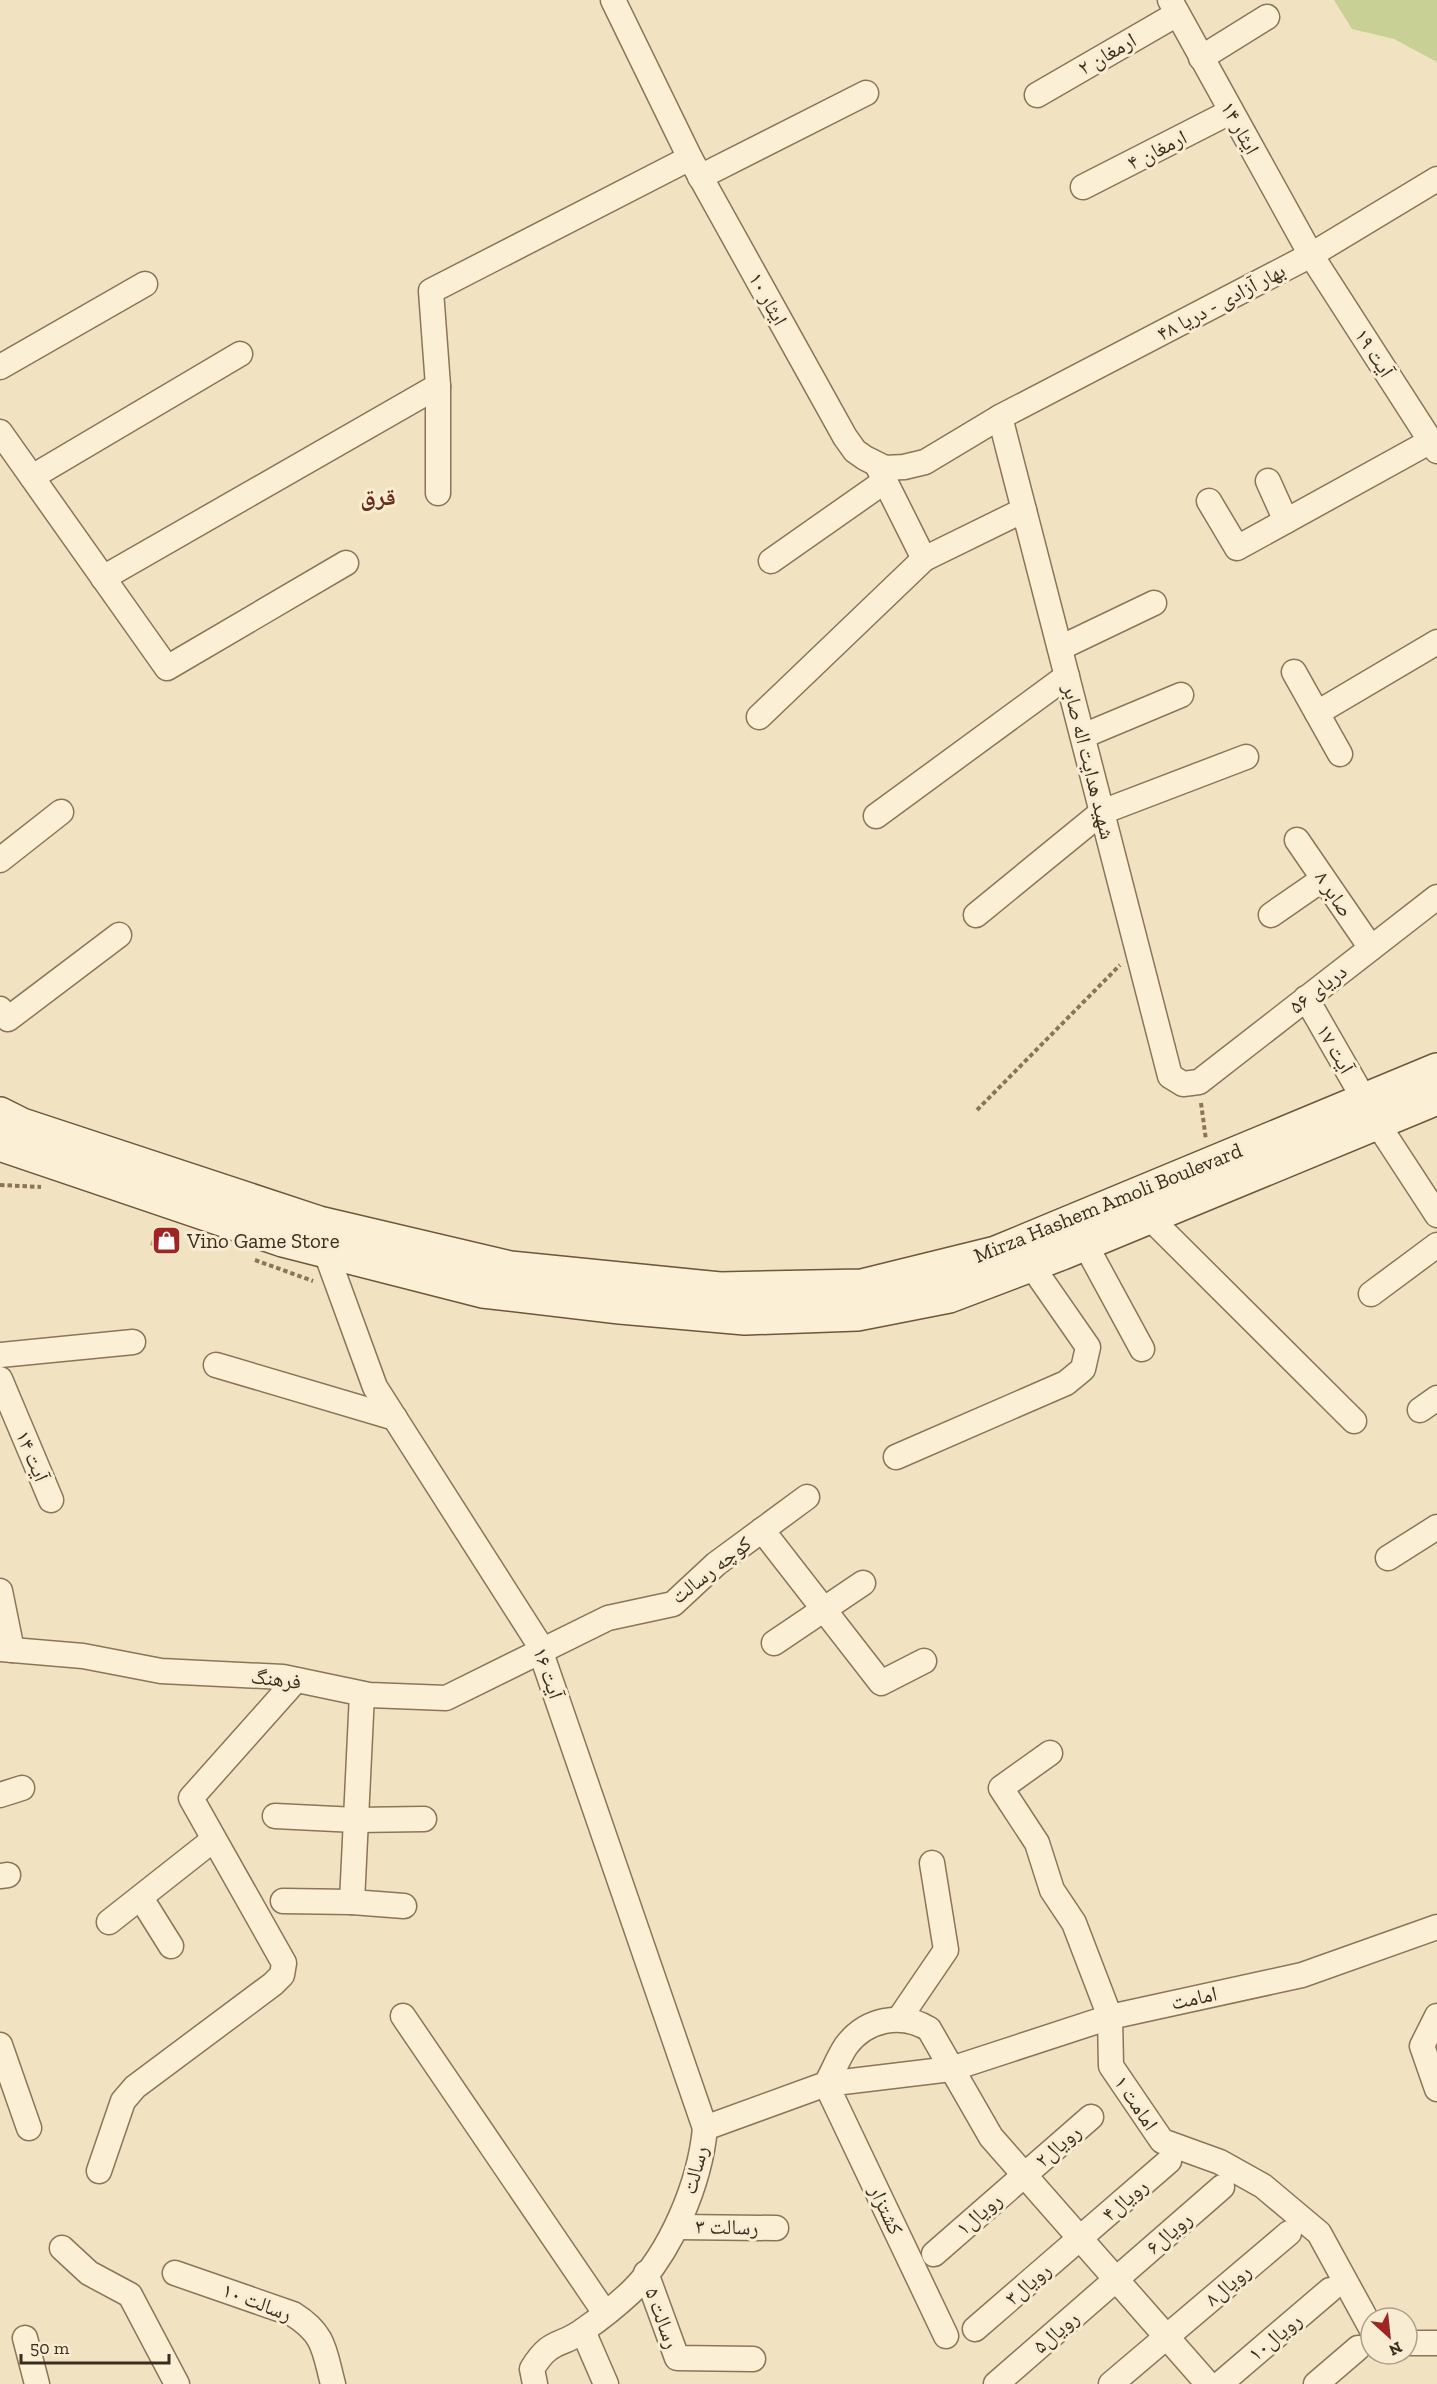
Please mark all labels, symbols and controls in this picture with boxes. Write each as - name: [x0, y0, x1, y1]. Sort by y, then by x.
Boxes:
- street label: ارمغان ۲: [1073, 27, 1140, 80]
- street label: ایثار ۱۴: [1216, 97, 1265, 159]
- street label: ارمغان ۴: [1123, 124, 1191, 175]
- street label: بهار آزادی - دریا ۴۸: [1152, 257, 1289, 346]
- street label: ایثار ۱۰: [744, 268, 793, 330]
- street label: آیت ۱۹: [1350, 324, 1400, 382]
- district label: قرق: [360, 482, 396, 511]
- street label: شهید هدایت اله صابر: [1058, 681, 1121, 842]
- street label: صابر ۸: [1310, 866, 1359, 922]
- street label: دریای ۵۶: [1284, 958, 1351, 1019]
- street label: آیت ۱۷: [1311, 1020, 1360, 1079]
- street label: Mirza Hashem Amoli Boulevard: [970, 1137, 1246, 1268]
- shop icon: Vino Game Store: [150, 1225, 182, 1257]
- place label: Vino Game Store: [186, 1228, 340, 1253]
- street label: آيت ۱۴: [11, 1427, 55, 1486]
- street label: کوچه رسالت: [666, 1530, 756, 1609]
- street label: آیت ۱۶: [528, 1644, 569, 1703]
- street label: فرهنگ: [250, 1663, 303, 1694]
- street label: امامت: [1168, 1980, 1219, 2015]
- street label: امامت ۱: [1109, 2071, 1164, 2135]
- street label: رویال۲: [1030, 2119, 1086, 2172]
- street label: رسالت: [676, 2143, 713, 2197]
- street label: رویال۴: [1097, 2173, 1153, 2226]
- street label: کشتزار: [864, 2180, 909, 2239]
- street label: رویال۱: [951, 2187, 1007, 2240]
- street label: رویال۶: [1141, 2206, 1197, 2259]
- street label: رسالت ۳: [695, 2213, 759, 2240]
- street label: رویال۳: [1000, 2257, 1056, 2310]
- street label: رویال۸: [1200, 2258, 1256, 2311]
- street label: رسالت ۱۰: [219, 2277, 295, 2326]
- street label: رسالت ۵: [640, 2284, 685, 2352]
- street label: رویال۵: [1028, 2305, 1084, 2358]
- north arrow: [1359, 2306, 1419, 2366]
- street label: رویال۱۰: [1243, 2307, 1306, 2366]
- scale bar: [21, 2327, 170, 2365]
- text: 50 m: [30, 2337, 70, 2359]
- text: N: [1386, 2338, 1405, 2360]

